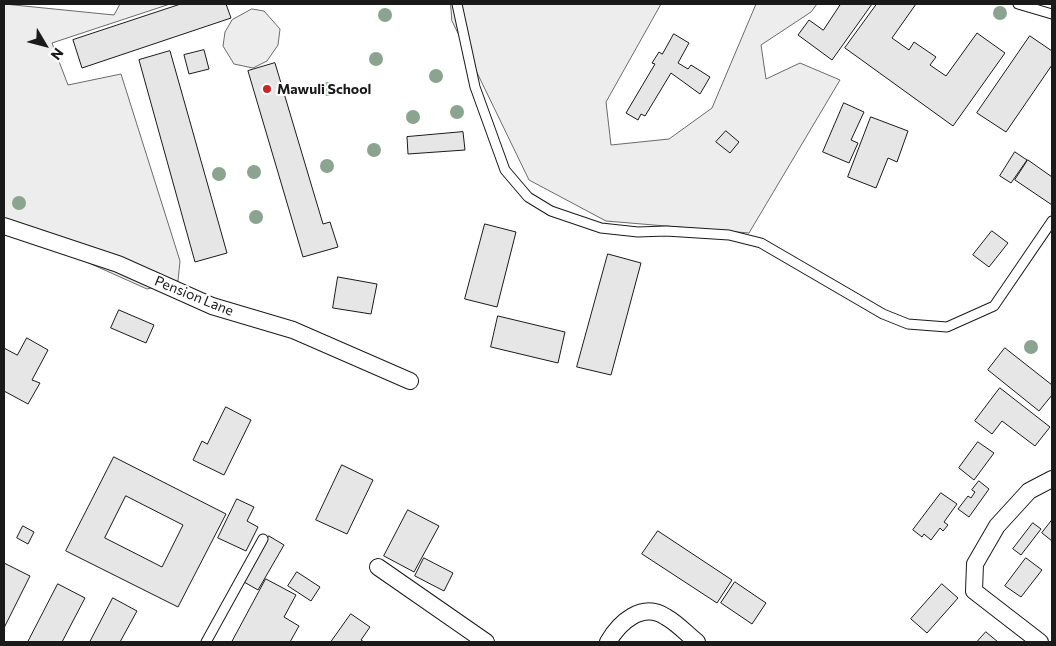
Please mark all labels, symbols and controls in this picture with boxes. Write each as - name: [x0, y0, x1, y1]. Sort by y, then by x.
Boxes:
- north arrow: [20, 20, 70, 70]
- text: N: [47, 45, 67, 64]
- place label: Mawuli School: [277, 81, 371, 97]
- marker: Mawuli School: [261, 83, 273, 95]
- street label: Pension Lane: [152, 273, 236, 319]

